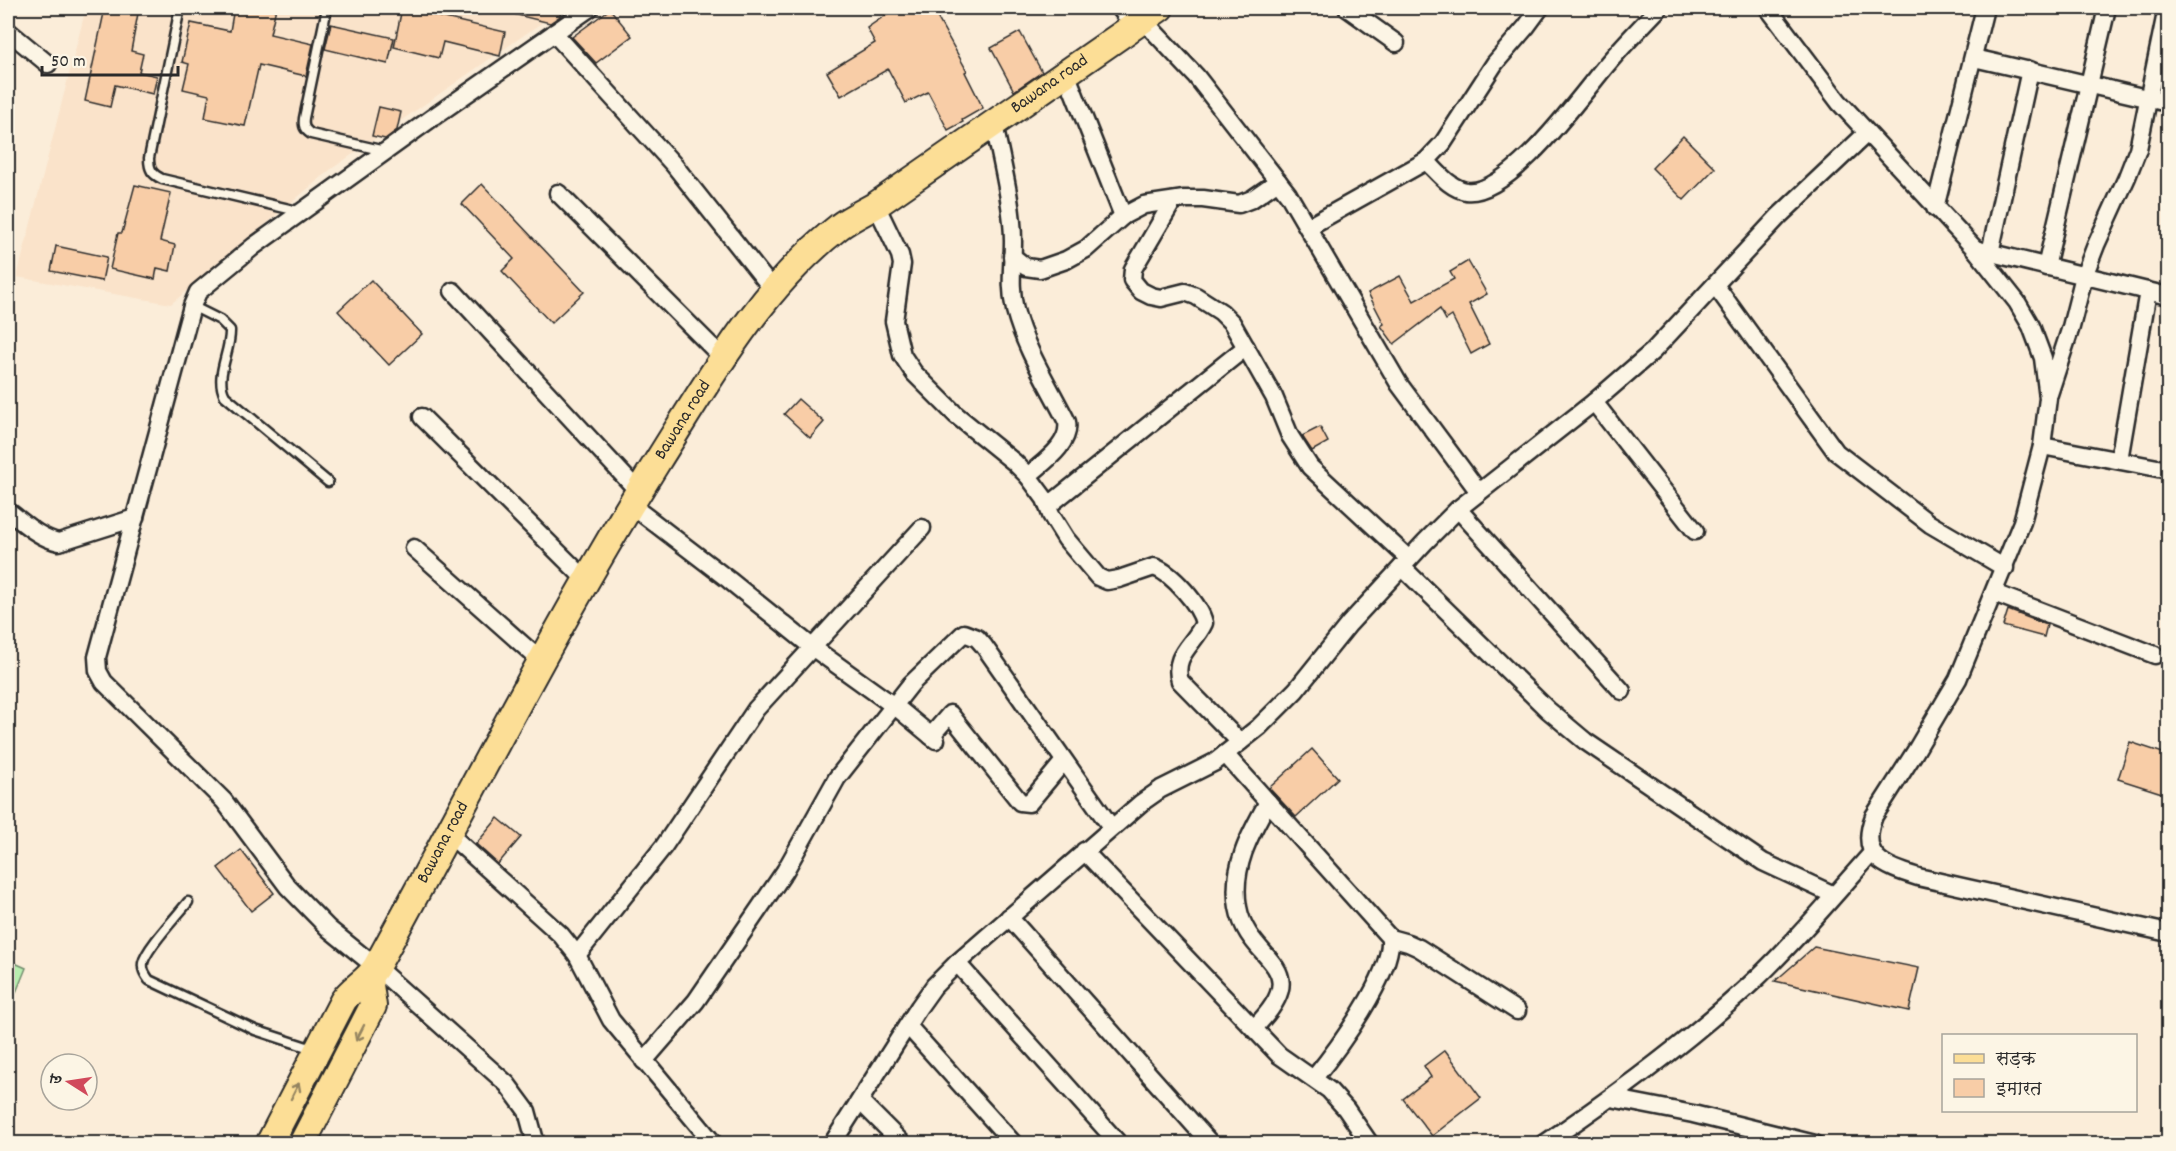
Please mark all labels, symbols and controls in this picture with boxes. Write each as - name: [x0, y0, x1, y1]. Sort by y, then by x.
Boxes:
- scale bar: [42, 39, 178, 77]
- street label: Bawana road: [1006, 49, 1094, 120]
- text: 50 m: [51, 50, 86, 75]
- street label: Bawana road: [649, 375, 718, 465]
- street label: Bawana road: [411, 797, 475, 888]
- one-way arrow: [354, 1024, 365, 1042]
- legend: [1942, 1034, 2137, 1112]
- text: सड़क: [1995, 1048, 2037, 1073]
- north arrow: [39, 1052, 99, 1112]
- text: उ: [44, 1072, 69, 1087]
- text: इमारत: [1995, 1078, 2042, 1103]
- one-way arrow: [290, 1083, 302, 1101]

